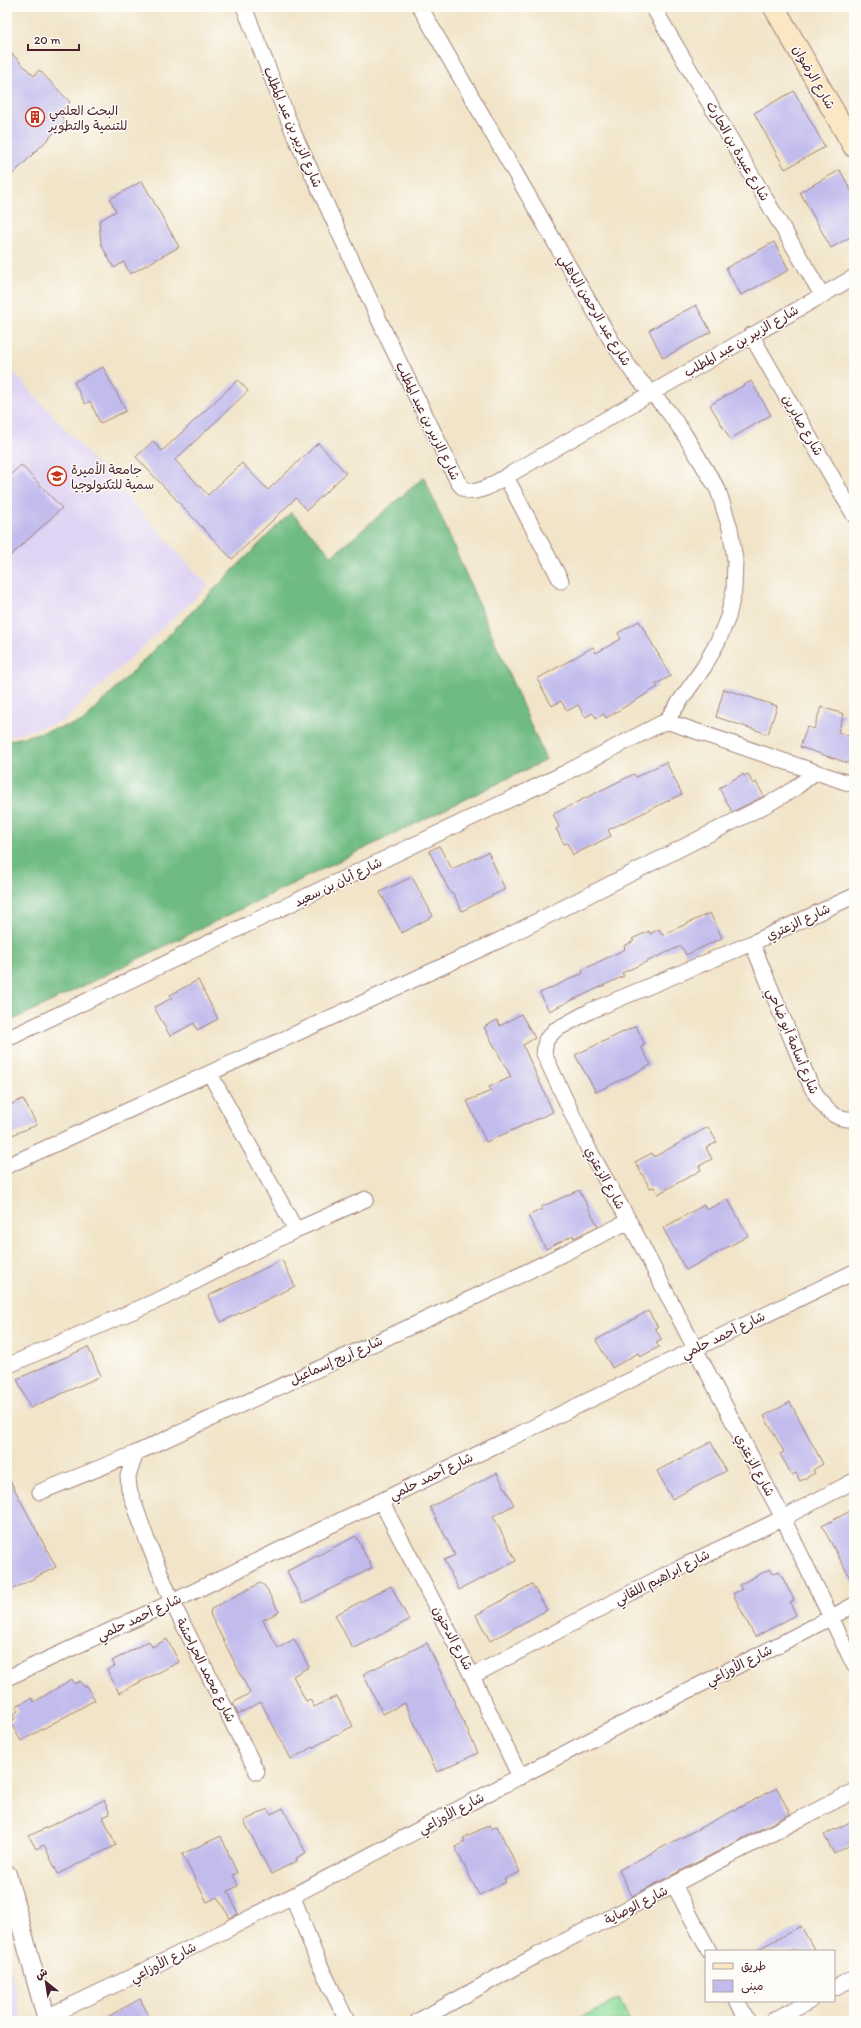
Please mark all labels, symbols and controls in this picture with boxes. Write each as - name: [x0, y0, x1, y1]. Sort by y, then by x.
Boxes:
- scale bar: [28, 26, 79, 52]
- text: 20 m: [34, 33, 61, 47]
- street label: شارع الرضوان: [788, 42, 838, 113]
- street label: شارع الزبير بن عبد المطلب: [259, 64, 325, 191]
- street label: شارع عبيدة بن الحارث: [702, 99, 773, 204]
- place label: البحث العلمي للتنمية والتطوير: [48, 103, 127, 134]
- building icon: البحث العلمي للتنمية والتطوير: [24, 106, 46, 128]
- street label: شارع عبد الرحمن الباهلي: [552, 252, 634, 370]
- street label: شارع الزبير بن عبد المطلب: [681, 302, 802, 382]
- street label: شارع الزبير بن عبد المطلب: [391, 359, 463, 484]
- street label: شارع صابرين: [778, 392, 827, 459]
- place label: جامعة الأميرة سمية للتكنولوجيا: [71, 461, 154, 493]
- school or university icon: جامعة الأميرة سمية للتكنولوجيا: [46, 465, 68, 487]
- street label: شارع أبان بن سعيد: [292, 854, 385, 912]
- street label: شارع الزعتري: [764, 901, 833, 945]
- street label: شارع أسامة أبو ضاحي: [760, 986, 822, 1098]
- street label: شارع الزعتري: [580, 1144, 628, 1213]
- street label: شارع أحمد حلمي: [679, 1308, 769, 1365]
- street label: شارع أريج إسماعيل: [287, 1333, 386, 1389]
- street label: شارع الزعتري: [730, 1431, 778, 1500]
- street label: شارع أحمد حلمي: [387, 1449, 477, 1506]
- street label: شارع ابراهيم اللقاني: [612, 1547, 714, 1611]
- street label: شارع أحمد حلمي: [94, 1591, 185, 1647]
- street label: شارع الدحنون: [428, 1603, 476, 1674]
- street label: شارع محمد الحراحشة: [171, 1615, 239, 1725]
- street label: شارع الأوزاعي: [703, 1641, 776, 1692]
- street label: شارع الأوزاعي: [415, 1789, 488, 1840]
- street label: شارع الوصاية: [602, 1883, 671, 1929]
- street label: شارع الأوزاعي: [127, 1938, 200, 1989]
- legend: [705, 1950, 835, 2002]
- text: طريق: [741, 1959, 766, 1973]
- north arrow: [26, 1962, 66, 2002]
- text: ش: [33, 1965, 50, 1982]
- text: مبنى: [741, 1979, 764, 1994]

